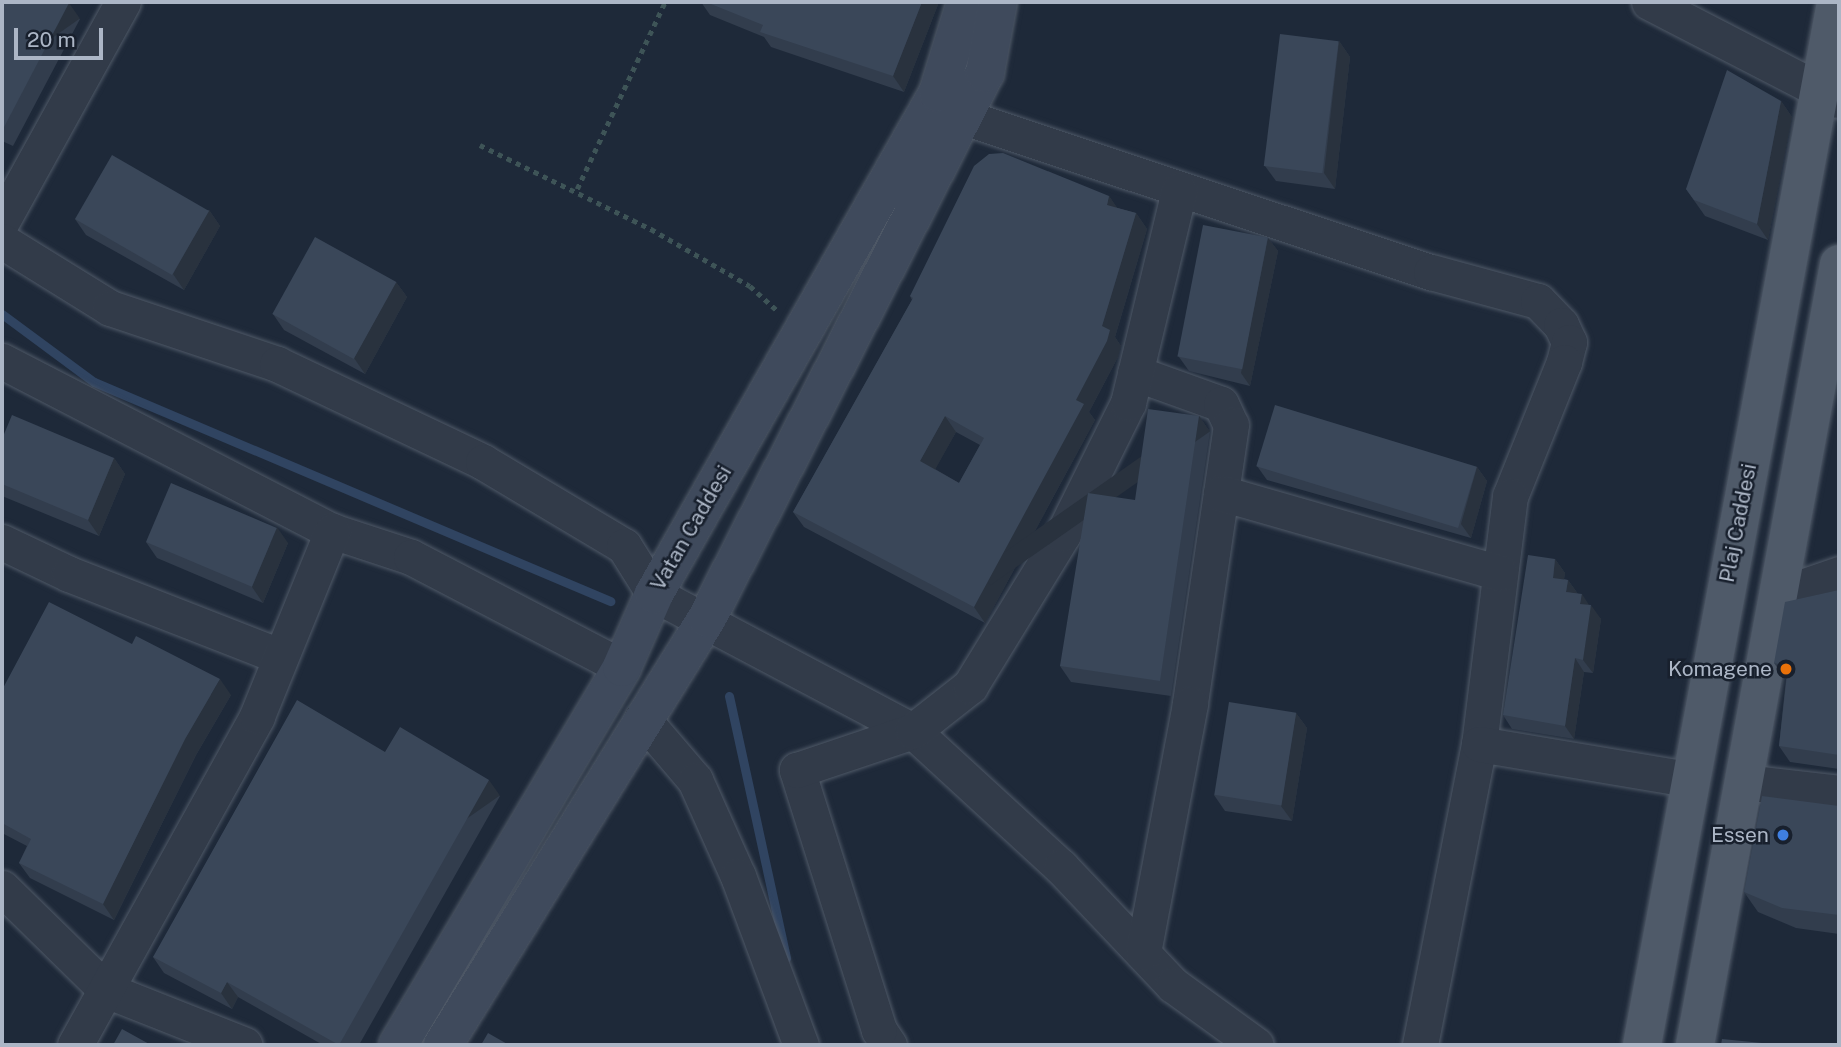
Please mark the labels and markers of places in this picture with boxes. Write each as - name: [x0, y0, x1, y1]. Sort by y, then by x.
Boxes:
- place label: Komagene: [1668, 656, 1772, 682]
- marker: Komagene: [1778, 661, 1794, 677]
- place label: Essen: [1711, 822, 1769, 848]
- marker: Essen: [1775, 827, 1791, 843]

